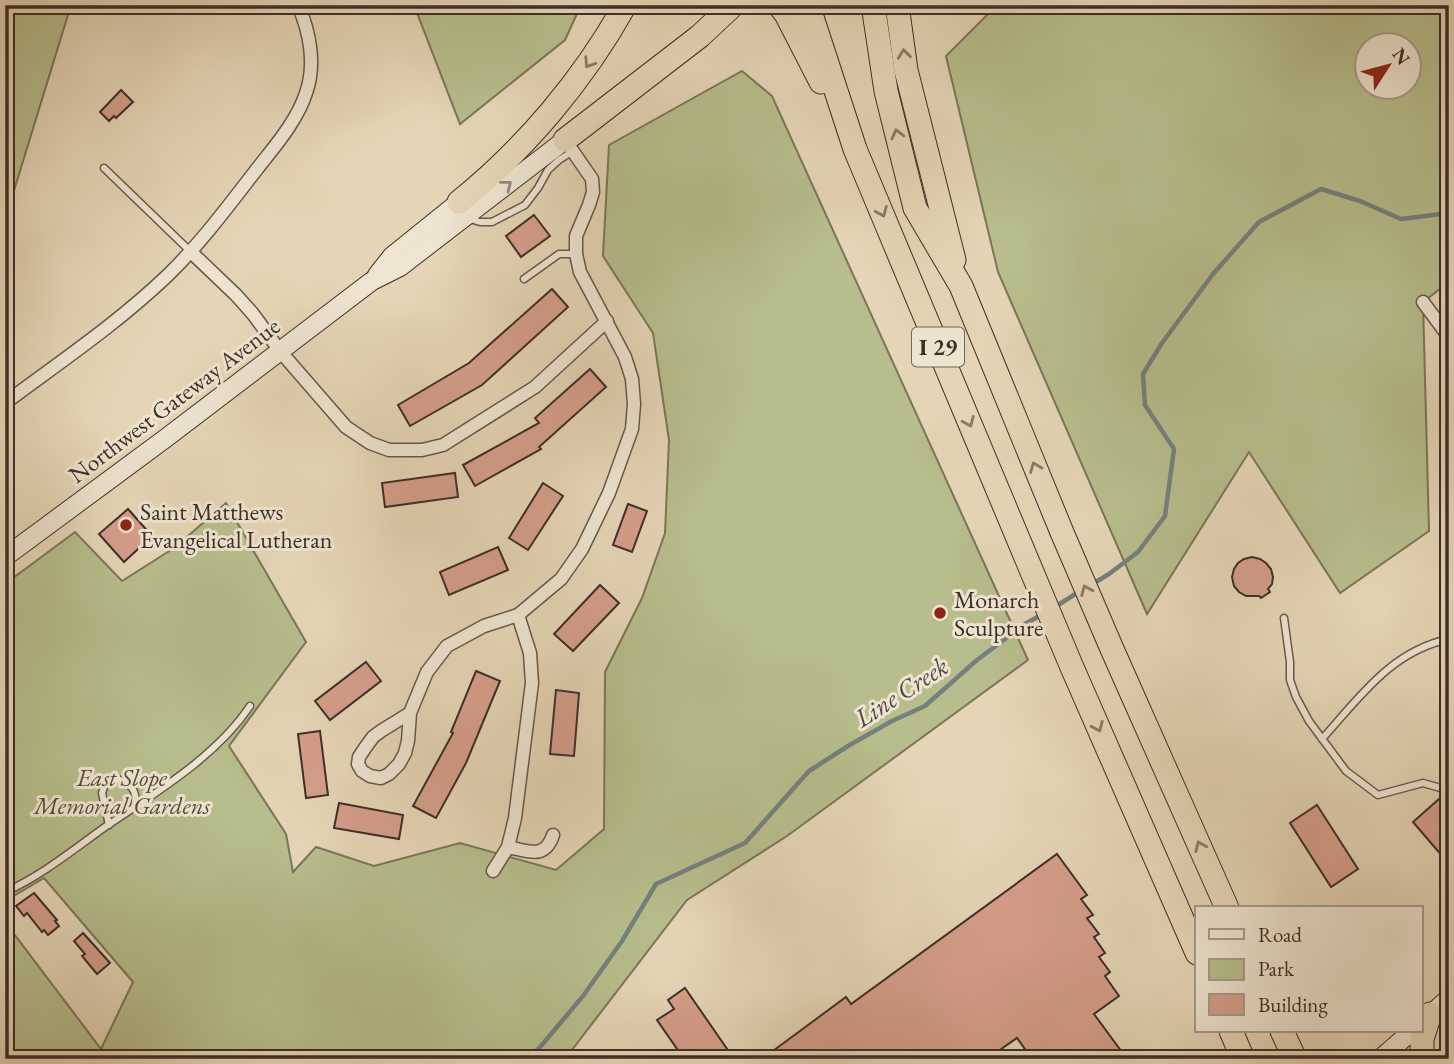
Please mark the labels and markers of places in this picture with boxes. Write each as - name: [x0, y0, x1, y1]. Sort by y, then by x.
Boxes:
- place label: Saint Matthews Evangelical Lutheran: [140, 496, 333, 555]
- marker: Saint Matthews Evangelical Lutheran: [118, 517, 134, 533]
- place label: Monarch Sculpture: [954, 584, 1043, 643]
- marker: Monarch Sculpture: [932, 605, 948, 621]

